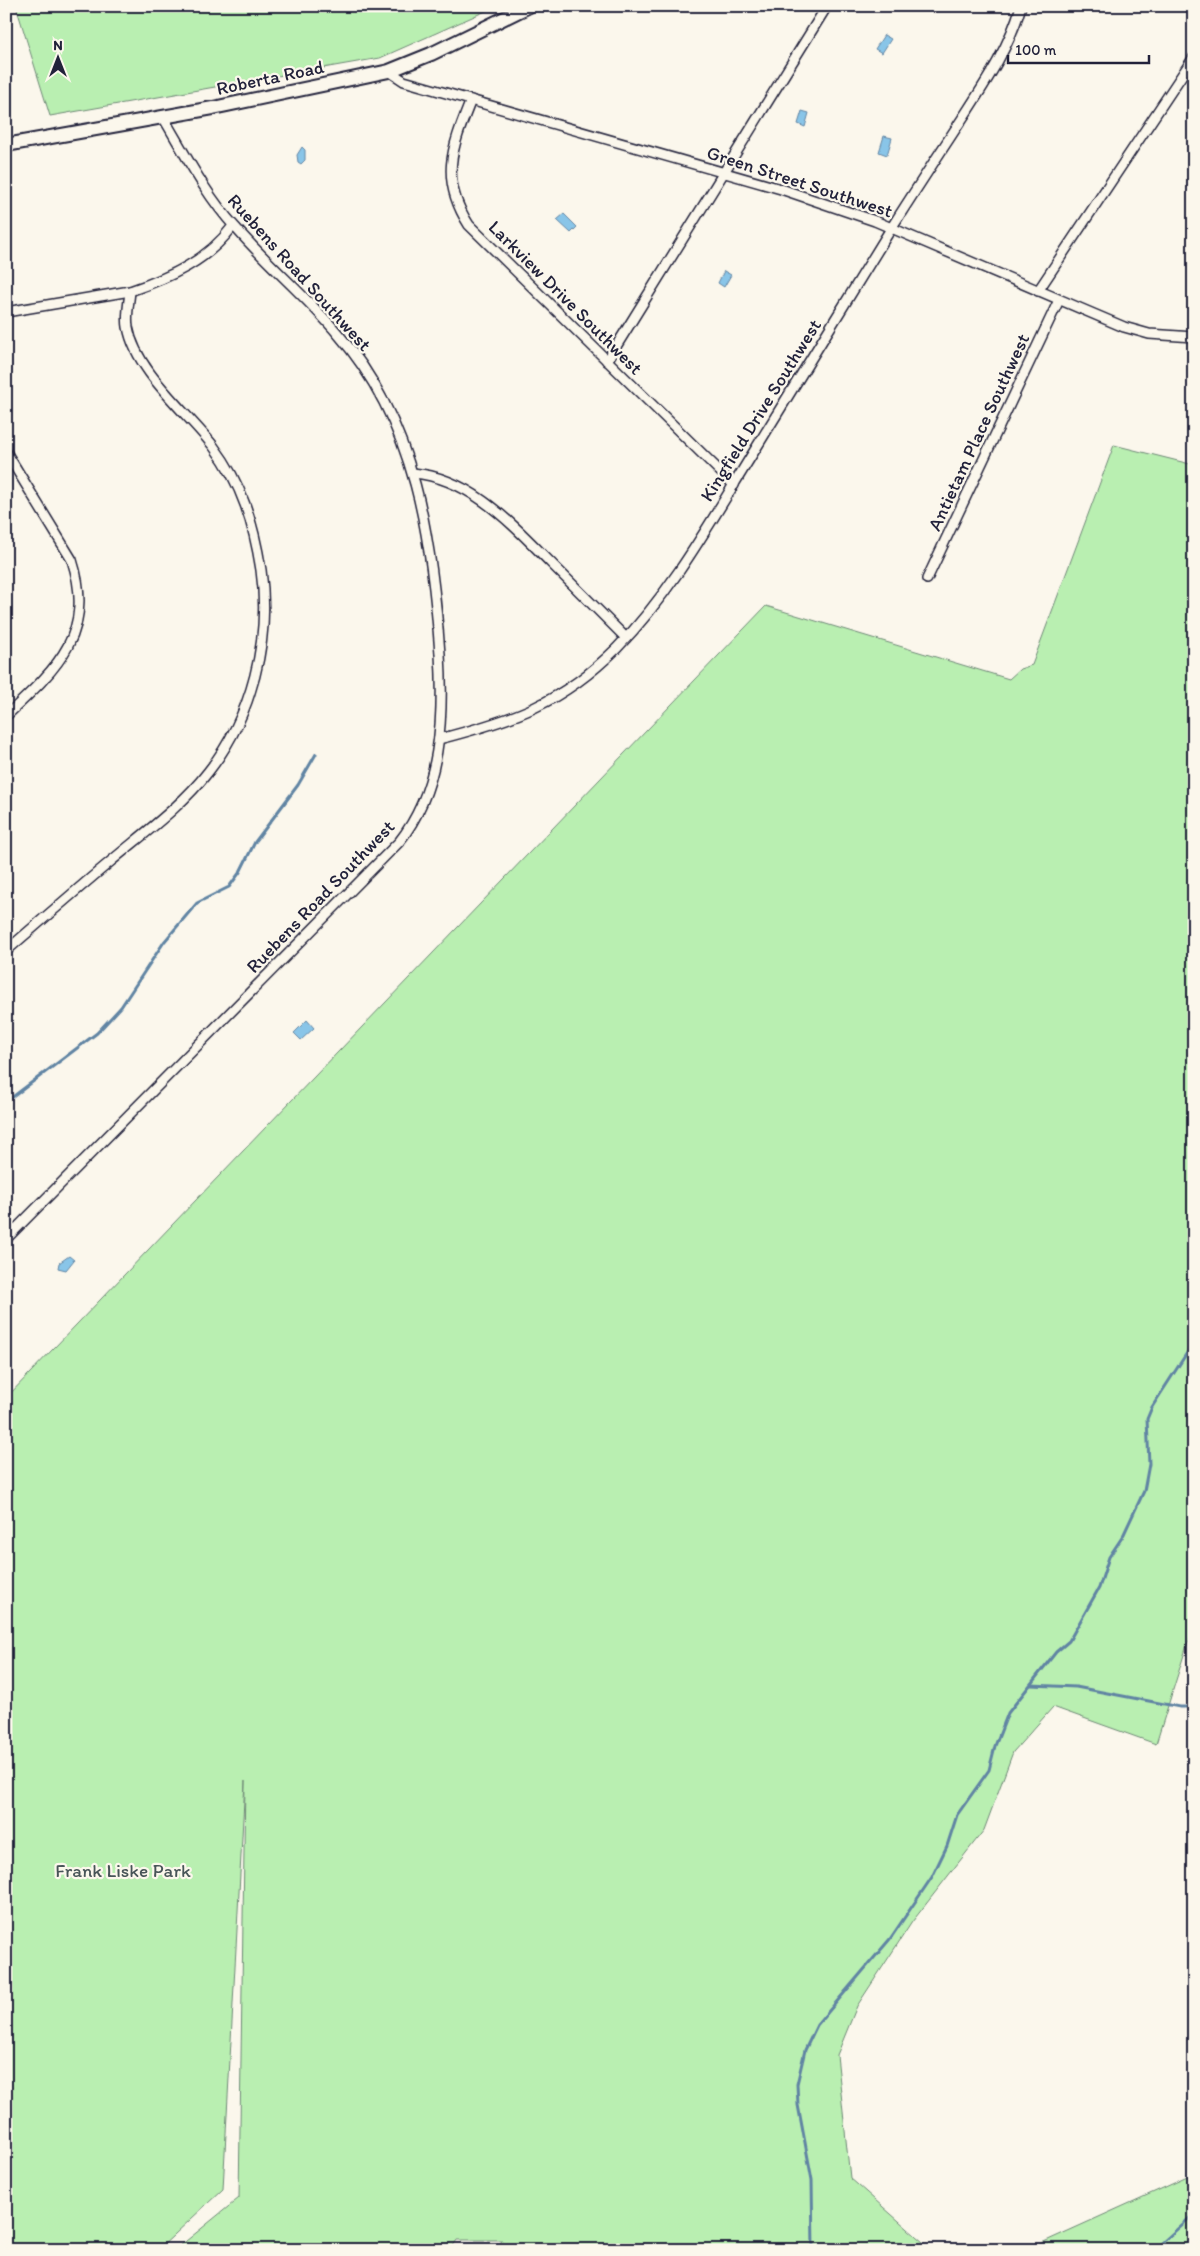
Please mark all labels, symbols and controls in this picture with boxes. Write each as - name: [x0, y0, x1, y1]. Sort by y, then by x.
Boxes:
- north arrow: [32, 32, 82, 82]
- scale bar: [1008, 32, 1149, 64]
- text: N: [53, 37, 63, 54]
- text: 100 m: [1015, 41, 1057, 59]
- street label: Roberta Road: [214, 55, 326, 100]
- street label: Green Street Southwest: [704, 141, 896, 222]
- street label: Ruebens Road Southwest: [223, 189, 376, 356]
- street label: Larkview Drive Southwest: [484, 215, 648, 379]
- street label: Kingfield Drive Southwest: [695, 315, 826, 506]
- street label: Antietam Place Southwest: [923, 330, 1034, 534]
- street label: Ruebens Road Southwest: [241, 815, 399, 978]
- park label: Frank Liske Park: [55, 1859, 191, 1882]

